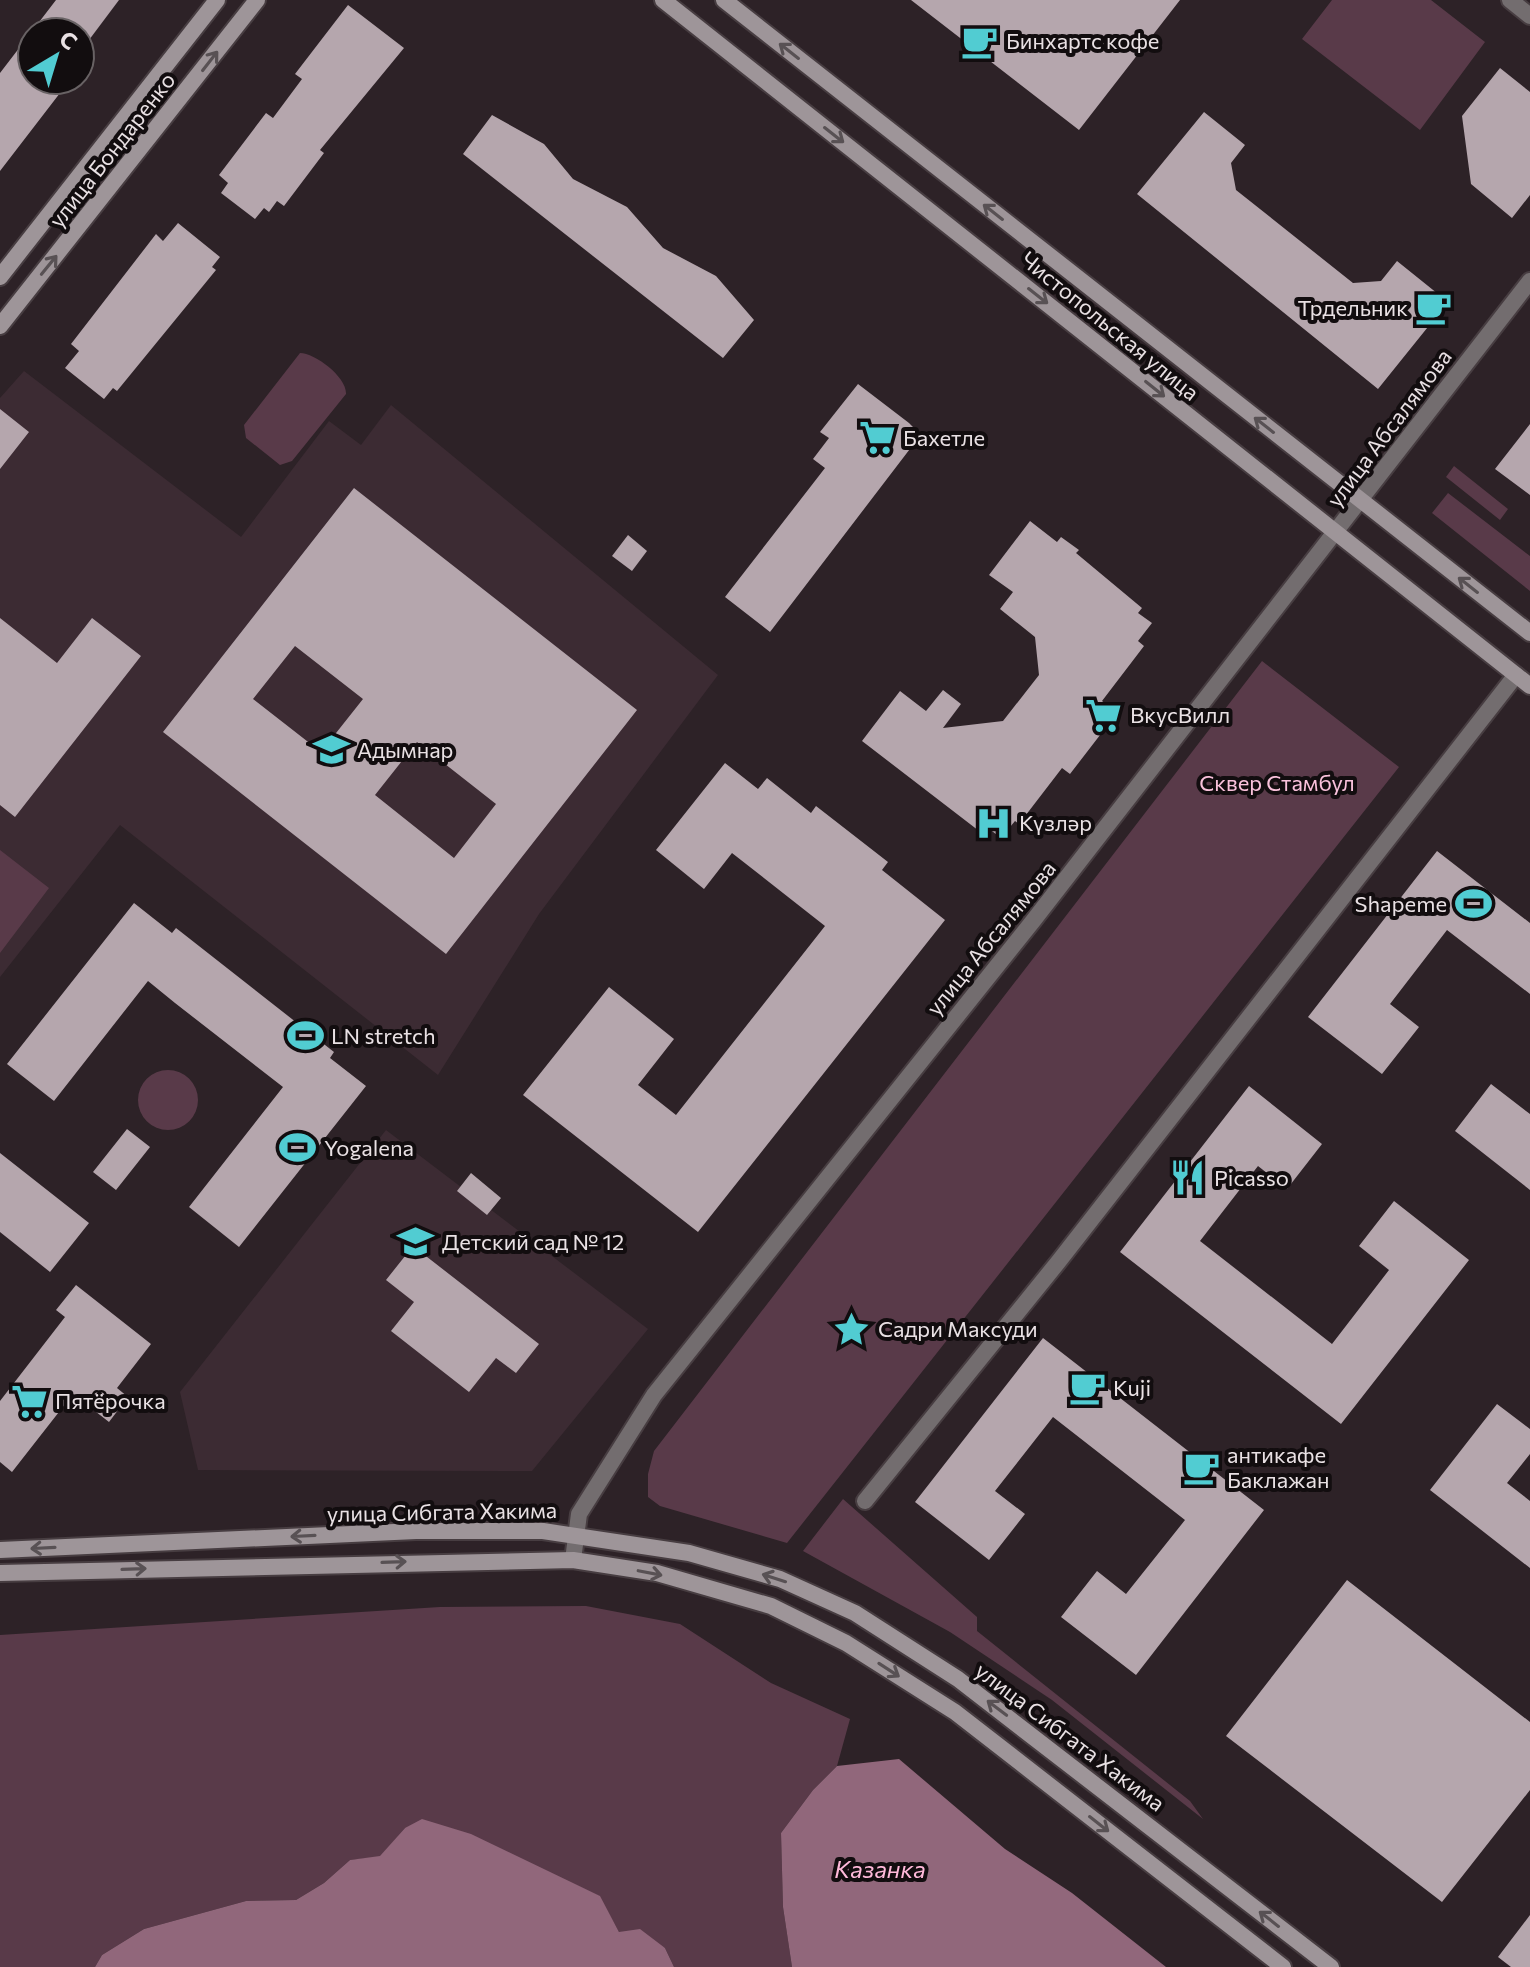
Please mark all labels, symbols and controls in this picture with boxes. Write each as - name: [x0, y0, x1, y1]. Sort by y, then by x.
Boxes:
- north arrow: [16, 16, 96, 96]
- cafe icon: Бинхартс кофе: [961, 22, 999, 60]
- text: С: [54, 25, 83, 55]
- place label: Бинхартс кофе: [1006, 27, 1159, 54]
- one-way arrow: [779, 43, 800, 60]
- one-way arrow: [202, 51, 219, 72]
- street label: улица Бондаренко: [43, 67, 181, 233]
- one-way arrow: [823, 126, 844, 144]
- one-way arrow: [983, 204, 1004, 221]
- street label: Чистопольская улица: [1016, 246, 1205, 406]
- one-way arrow: [40, 255, 58, 276]
- one-way arrow: [1027, 288, 1048, 305]
- cafe icon: Трдельник: [1415, 289, 1453, 327]
- place label: Трдельник: [1297, 294, 1408, 321]
- street label: улица Абсалямова: [1320, 343, 1457, 512]
- one-way arrow: [1144, 380, 1165, 398]
- one-way arrow: [1254, 416, 1275, 433]
- supermarket icon: Бахетле: [858, 419, 896, 457]
- place label: Бахетле: [903, 424, 985, 451]
- one-way arrow: [1458, 577, 1479, 594]
- supermarket icon: ВкусВилл: [1085, 696, 1123, 734]
- place label: ВкусВилл: [1130, 701, 1230, 728]
- school or university icon: Адымнар: [312, 731, 350, 769]
- place label: Адымнар: [357, 736, 453, 763]
- park label: Сквер Стамбул: [1199, 769, 1355, 796]
- hospital icon: Күзләр: [974, 804, 1012, 842]
- place label: Күзләр: [1019, 809, 1092, 836]
- street label: улица Абсалямова: [920, 855, 1061, 1020]
- sports icon: Shapeme: [1454, 885, 1492, 923]
- place label: Shapeme: [1355, 890, 1447, 917]
- sports icon: LN stretch: [286, 1017, 324, 1055]
- place label: LN stretch: [331, 1022, 436, 1049]
- sports icon: Yogalena: [279, 1129, 317, 1167]
- place label: Yogalena: [324, 1134, 414, 1161]
- restaurant icon: Picasso: [1169, 1159, 1207, 1197]
- place label: Picasso: [1214, 1164, 1289, 1191]
- school or university icon: Детский сад № 12: [397, 1223, 435, 1261]
- place label: Детский сад № 12: [442, 1228, 624, 1255]
- place icon: Садри Максуди: [833, 1310, 871, 1348]
- place label: Садри Максуди: [878, 1315, 1038, 1342]
- cafe icon: Kuji: [1068, 1369, 1106, 1407]
- place label: Kuji: [1113, 1374, 1151, 1401]
- supermarket icon: Пятёрочка: [10, 1382, 48, 1420]
- place label: Пятёрочка: [55, 1387, 166, 1414]
- place label: антикафе Баклажан: [1227, 1441, 1329, 1493]
- cafe icon: антикафе Баклажан: [1182, 1449, 1220, 1487]
- street label: улица Сибгата Хакима: [327, 1496, 557, 1527]
- one-way arrow: [290, 1529, 317, 1544]
- one-way arrow: [30, 1540, 57, 1555]
- one-way arrow: [380, 1554, 407, 1570]
- one-way arrow: [120, 1561, 147, 1576]
- one-way arrow: [637, 1566, 662, 1581]
- one-way arrow: [762, 1569, 787, 1584]
- street label: улица Сибгата Хакима: [970, 1657, 1170, 1817]
- one-way arrow: [877, 1662, 900, 1678]
- one-way arrow: [987, 1700, 1009, 1717]
- one-way arrow: [1087, 1815, 1109, 1832]
- water label: Казанка: [834, 1854, 926, 1883]
- one-way arrow: [1259, 1910, 1280, 1928]

